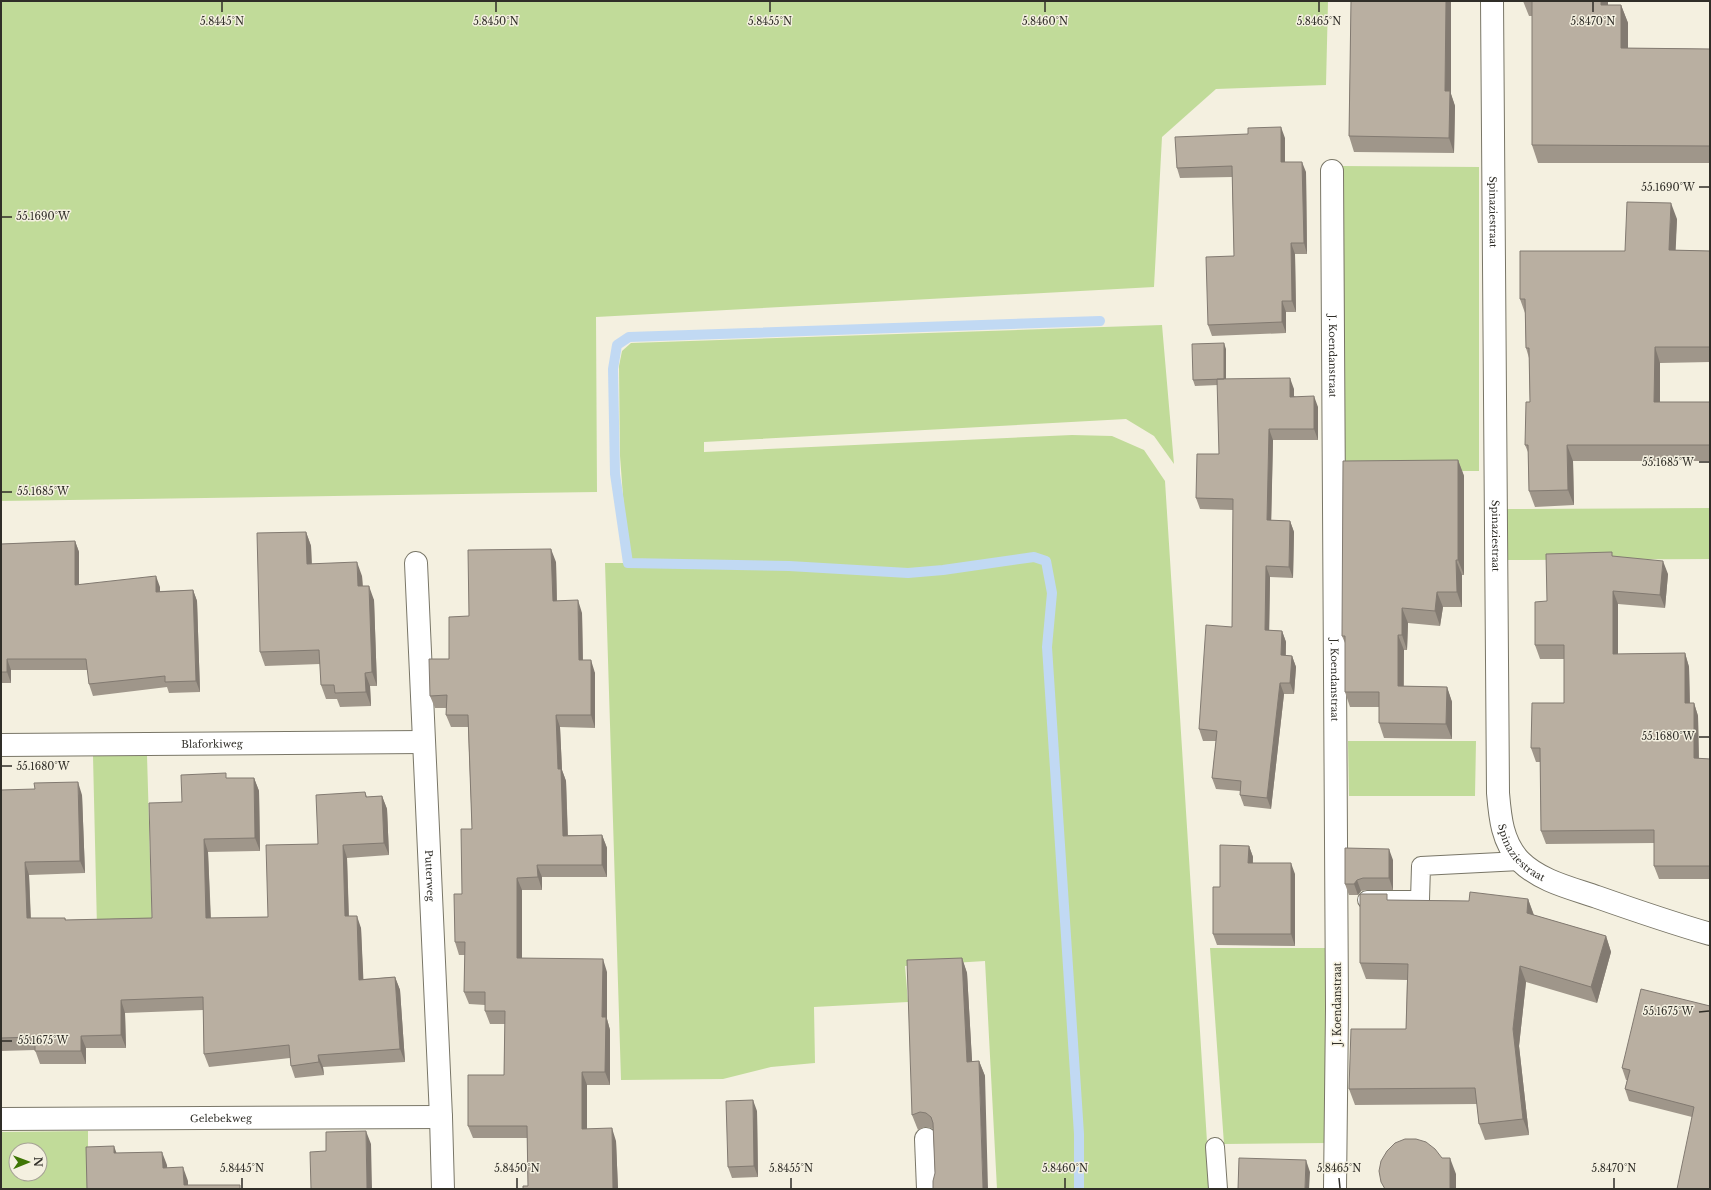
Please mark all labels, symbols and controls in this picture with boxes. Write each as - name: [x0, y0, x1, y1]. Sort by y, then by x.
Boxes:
- text: 5.8445°N: [200, 15, 244, 28]
- text: 5.8450°N: [473, 15, 519, 28]
- text: 5.8455°N: [748, 15, 792, 28]
- text: 5.8460°N: [1022, 15, 1068, 28]
- text: 5.8465°N: [1297, 15, 1341, 28]
- text: 5.8470°N: [1571, 15, 1615, 28]
- street label: Spinaziestraat: [1487, 176, 1500, 248]
- text: 55.1690°W: [1641, 181, 1695, 194]
- text: 55.1690°W: [16, 210, 70, 223]
- street label: J. Koendanstraat: [1326, 312, 1340, 398]
- text: 55.1685°W: [1642, 456, 1694, 469]
- text: 55.1685°W: [17, 485, 69, 498]
- street label: Spinaziestraat: [1489, 500, 1503, 572]
- street label: J. Koendanstraat: [1328, 636, 1342, 722]
- text: 55.1680°W: [1641, 730, 1695, 743]
- street label: Blaforkiweg: [181, 737, 244, 750]
- text: 55.1680°W: [16, 760, 70, 773]
- street label: Spinaziestraat: [1495, 822, 1548, 884]
- street label: Putterweg: [422, 850, 438, 903]
- street label: J. Koendanstraat: [1331, 962, 1344, 1048]
- text: 55.1675°W: [1643, 1005, 1694, 1018]
- text: 55.1675°W: [18, 1034, 69, 1047]
- street label: Gelebekweg: [190, 1111, 253, 1125]
- north arrow: [8, 1142, 48, 1182]
- text: N: [31, 1157, 45, 1168]
- text: 5.8445°N: [220, 1162, 264, 1175]
- text: 5.8450°N: [494, 1162, 540, 1175]
- text: 5.8455°N: [769, 1162, 813, 1175]
- text: 5.8460°N: [1042, 1162, 1088, 1175]
- text: 5.8465°N: [1317, 1162, 1361, 1175]
- text: 5.8470°N: [1592, 1162, 1636, 1175]

